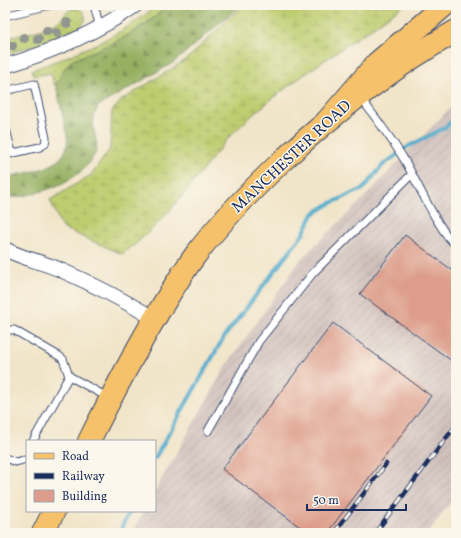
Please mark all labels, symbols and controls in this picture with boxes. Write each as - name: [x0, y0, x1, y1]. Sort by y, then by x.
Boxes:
- street label: MANCHESTER ROAD: [227, 95, 357, 218]
- legend: [26, 440, 156, 512]
- text: Road: [62, 449, 89, 465]
- text: Railway: [62, 469, 105, 485]
- scale bar: [307, 486, 406, 512]
- text: Building: [62, 489, 107, 505]
- text: 50 m: [313, 493, 339, 509]

